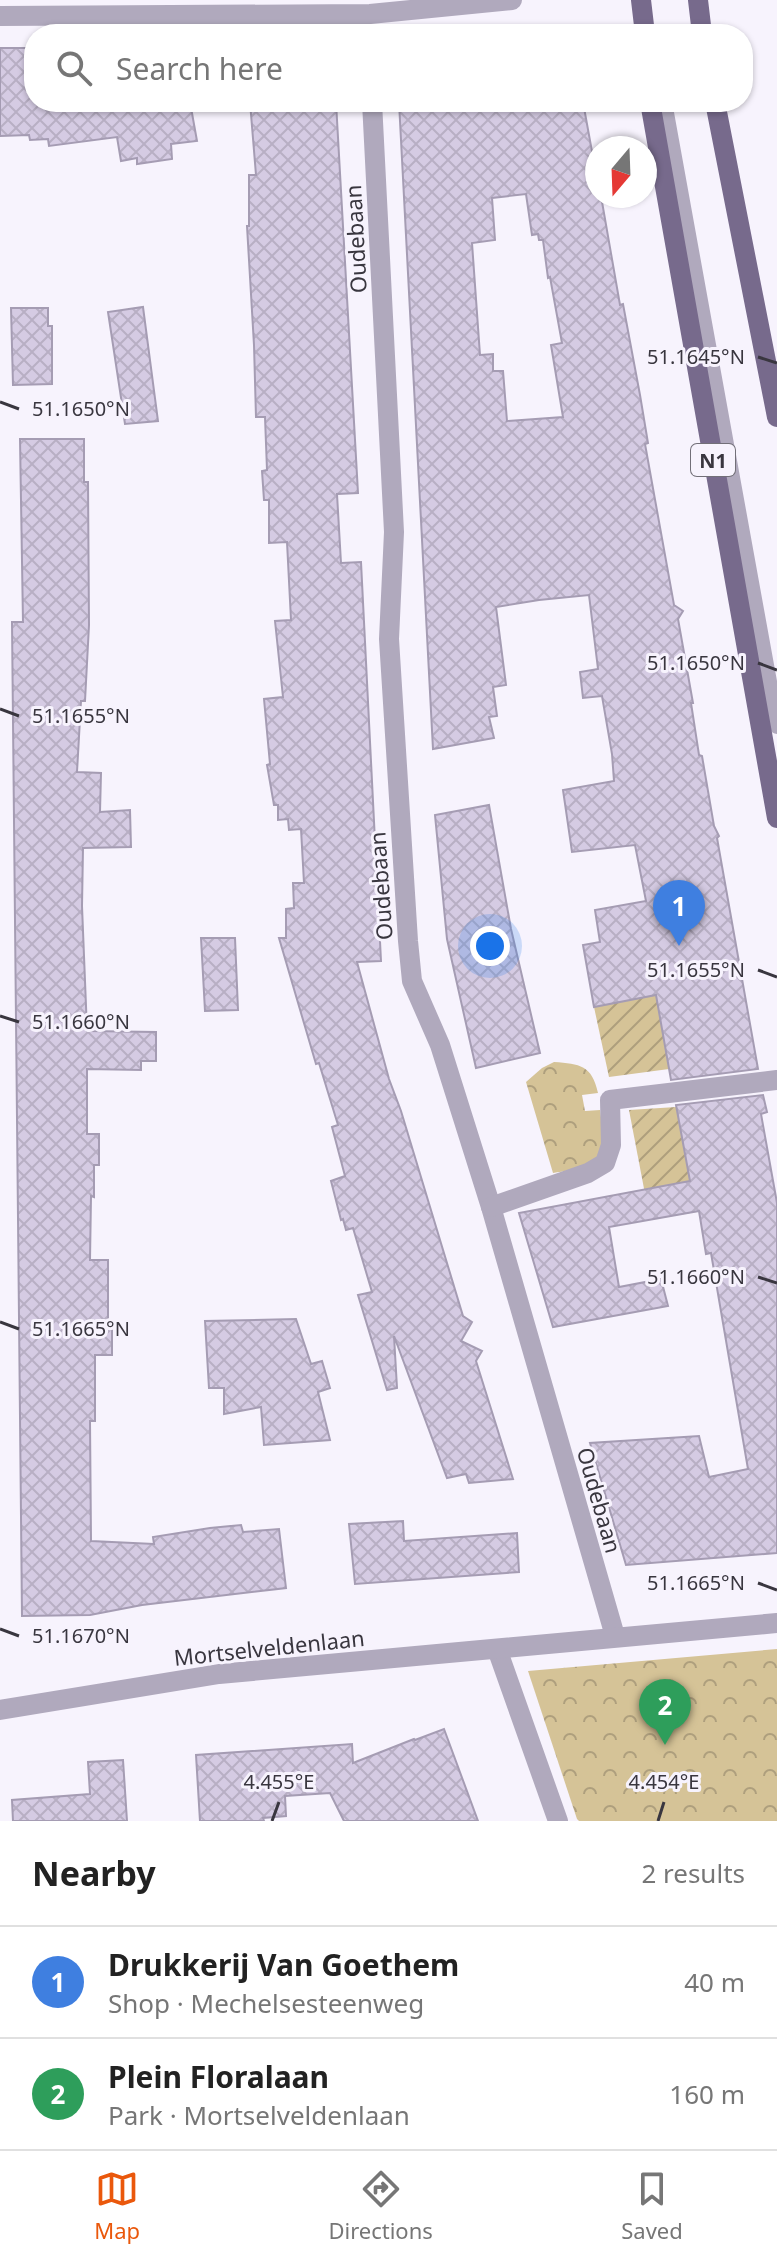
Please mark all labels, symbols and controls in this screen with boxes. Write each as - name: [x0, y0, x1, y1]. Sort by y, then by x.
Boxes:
- search box: [24, 24, 753, 112]
- icon: search: [52, 46, 96, 90]
- text: Search here: [116, 48, 283, 89]
- north arrow: [585, 136, 657, 208]
- street label: Oudebaan: [337, 184, 373, 294]
- text: 51.1645°N: [647, 343, 745, 370]
- text: 51.1650°N: [32, 395, 130, 422]
- road number: N1: [691, 444, 735, 476]
- text: 51.1650°N: [647, 649, 745, 676]
- text: 51.1655°N: [32, 702, 130, 729]
- street label: Oudebaan: [361, 831, 399, 941]
- pin: 1: [653, 880, 705, 946]
- your location: [470, 926, 510, 966]
- text: 51.1655°N: [647, 956, 745, 983]
- text: 51.1660°N: [32, 1008, 130, 1035]
- text: 51.1660°N: [647, 1263, 745, 1290]
- text: 51.1665°N: [32, 1315, 130, 1342]
- street label: Oudebaan: [571, 1444, 629, 1556]
- text: 51.1665°N: [647, 1569, 745, 1596]
- text: 51.1670°N: [32, 1622, 130, 1649]
- street label: Mortselveldenlaan: [172, 1622, 366, 1672]
- pin: 2: [639, 1679, 691, 1745]
- text: 4.455°E: [244, 1768, 314, 1795]
- text: 4.454°E: [629, 1768, 699, 1795]
- text: Nearby: [32, 1850, 156, 1896]
- text: 2 results: [641, 1855, 745, 1891]
- text: Drukkerij Van Goethem: [108, 1944, 459, 1985]
- text: 1: [51, 1964, 65, 2000]
- text: 40 m: [684, 1964, 745, 2000]
- text: Shop · Mechelsesteenweg: [108, 1985, 424, 2021]
- text: Plein Floralaan: [108, 2056, 329, 2097]
- text: 2: [51, 2076, 65, 2112]
- text: 160 m: [669, 2076, 745, 2112]
- text: Park · Mortselveldenlaan: [108, 2097, 410, 2133]
- tab: Map: [94, 2167, 140, 2245]
- tab: Directions: [328, 2167, 433, 2245]
- tab: Saved: [621, 2167, 683, 2245]

